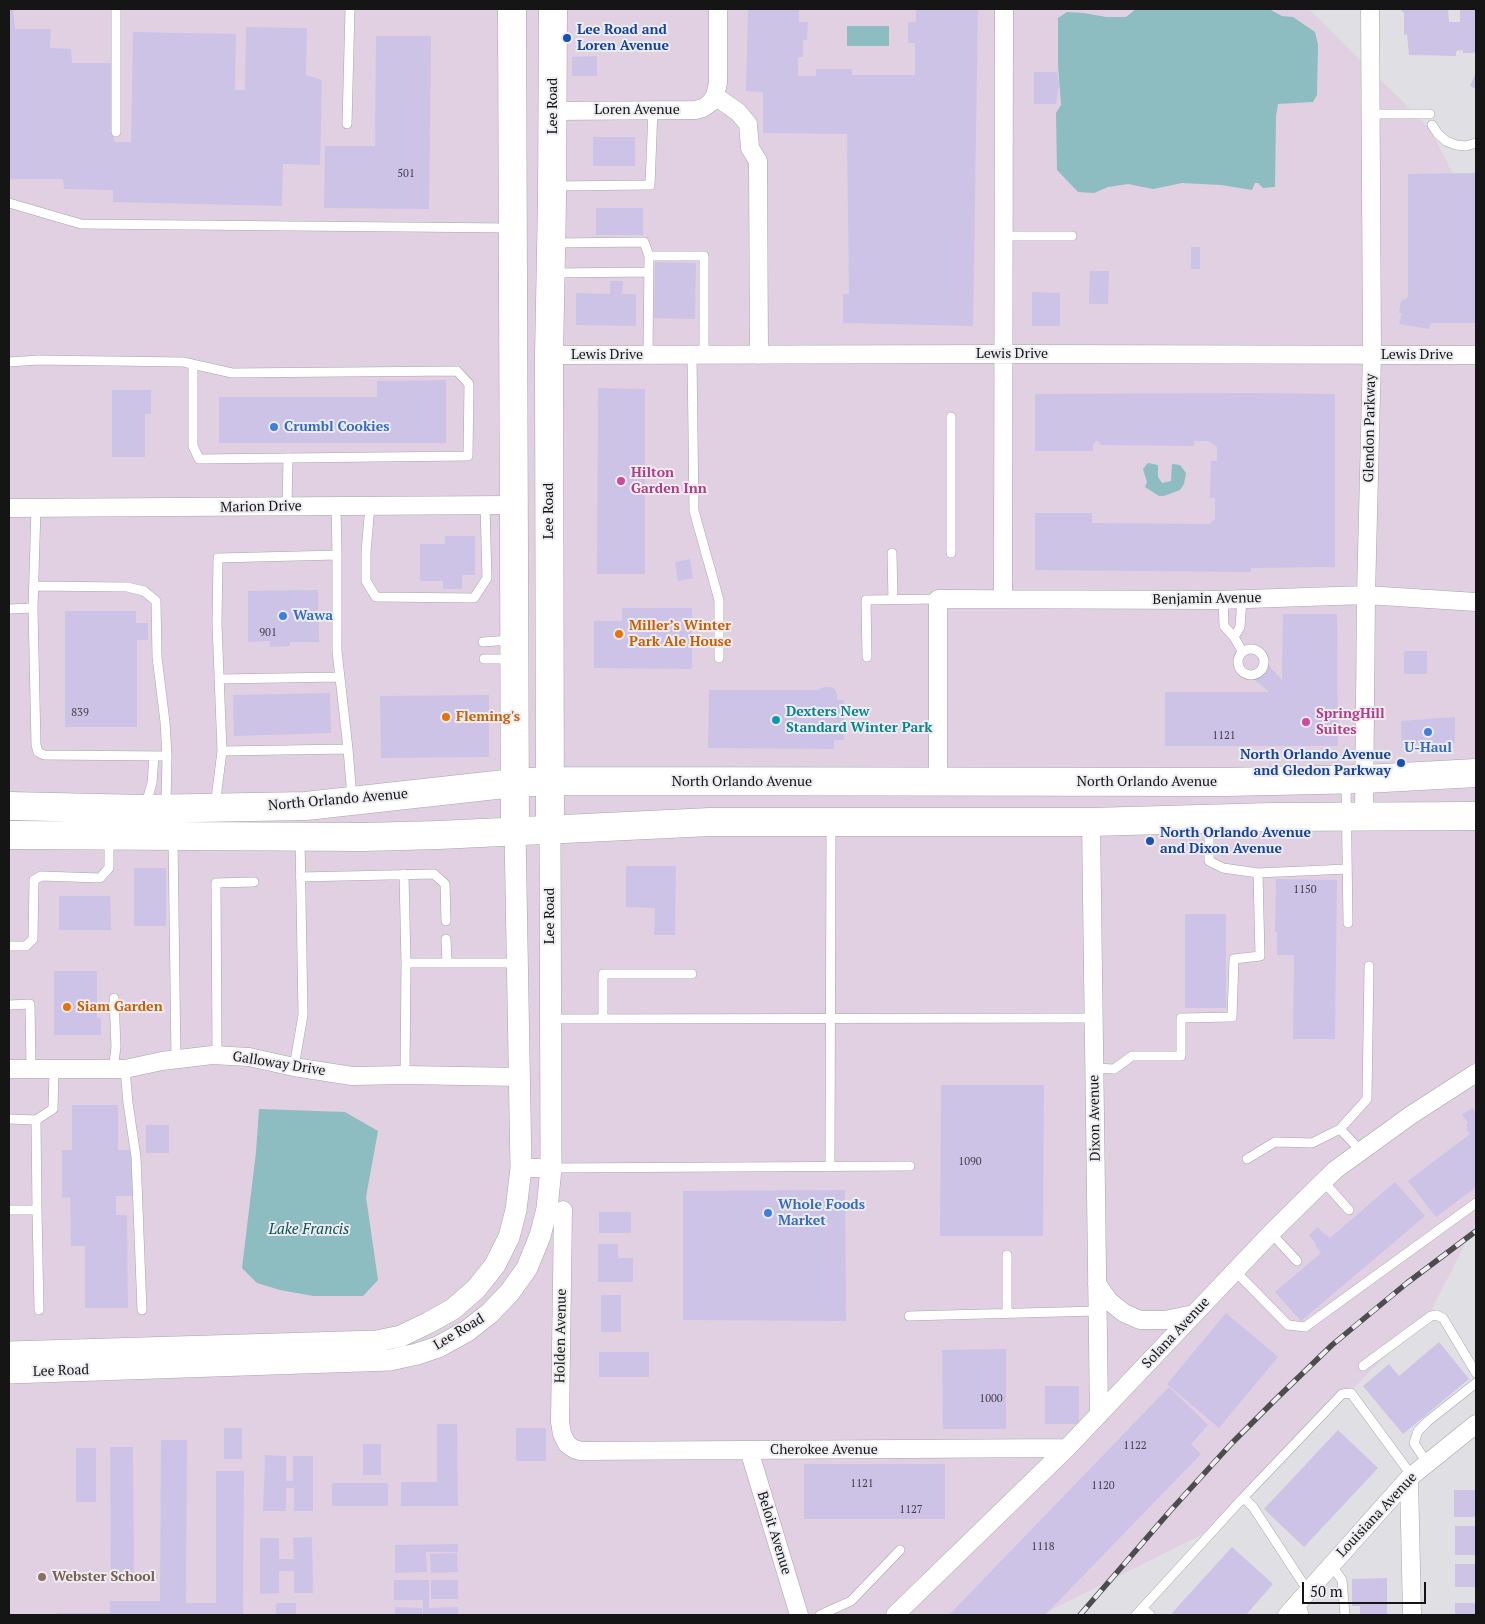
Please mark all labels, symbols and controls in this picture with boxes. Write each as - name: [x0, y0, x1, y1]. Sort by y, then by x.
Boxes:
- place label: Lee Road and Loren Avenue: [577, 22, 669, 54]
- marker: Lee Road and Loren Avenue: [561, 32, 573, 44]
- street label: Lee Road: [545, 78, 561, 134]
- street label: Loren Avenue: [594, 102, 680, 118]
- house number: 501: [397, 167, 415, 181]
- street label: Lewis Drive: [976, 346, 1048, 362]
- street label: Lewis Drive: [571, 347, 643, 363]
- street label: Lewis Drive: [1381, 347, 1453, 363]
- street label: Glendon Parkway: [1361, 373, 1379, 483]
- place label: Crumbl Cookies: [284, 419, 390, 435]
- marker: Crumbl Cookies: [268, 421, 280, 433]
- place label: Hilton Garden Inn: [631, 465, 707, 498]
- marker: Hilton Garden Inn: [615, 475, 627, 487]
- street label: Lee Road: [541, 483, 557, 539]
- street label: Marion Drive: [220, 498, 302, 516]
- street label: Benjamin Avenue: [1152, 590, 1262, 608]
- place label: Wawa: [293, 608, 333, 624]
- marker: Wawa: [277, 610, 289, 622]
- place label: Miller’s Winter Park Ale House: [629, 618, 731, 650]
- house number: 901: [259, 626, 277, 640]
- marker: Miller’s Winter Park Ale House: [613, 628, 625, 640]
- place label: Dexters New Standard Winter Park: [786, 704, 933, 736]
- house number: 839: [71, 706, 89, 720]
- place label: SpringHill Suites: [1316, 706, 1385, 739]
- place label: Fleming's: [456, 709, 520, 725]
- marker: Fleming's: [440, 711, 452, 723]
- marker: Dexters New Standard Winter Park: [770, 714, 782, 726]
- marker: SpringHill Suites: [1300, 716, 1312, 728]
- marker: U-Haul: [1422, 726, 1434, 738]
- house number: 1121: [1212, 729, 1236, 743]
- place label: U-Haul: [1404, 740, 1452, 756]
- place label: North Orlando Avenue and Gledon Parkway: [1240, 747, 1391, 780]
- marker: North Orlando Avenue and Gledon Parkway: [1395, 757, 1407, 769]
- street label: North Orlando Avenue: [672, 774, 812, 790]
- street label: North Orlando Avenue: [1077, 774, 1217, 790]
- street label: North Orlando Avenue: [267, 786, 409, 814]
- place label: North Orlando Avenue and Dixon Avenue: [1160, 825, 1311, 858]
- marker: North Orlando Avenue and Dixon Avenue: [1144, 835, 1156, 847]
- house number: 1150: [1293, 883, 1317, 897]
- street label: Lee Road: [542, 888, 558, 944]
- place label: Siam Garden: [77, 999, 163, 1015]
- marker: Siam Garden: [61, 1001, 73, 1013]
- street label: Galloway Drive: [231, 1048, 327, 1080]
- street label: Dixon Avenue: [1086, 1075, 1104, 1161]
- house number: 1090: [958, 1155, 982, 1169]
- place label: Whole Foods Market: [778, 1197, 865, 1230]
- marker: Whole Foods Market: [762, 1207, 774, 1219]
- water label: Lake Francis: [269, 1221, 349, 1239]
- street label: Holden Avenue: [552, 1289, 570, 1383]
- street label: Solana Avenue: [1139, 1294, 1213, 1372]
- street label: Lee Road: [430, 1310, 488, 1354]
- street label: Lee Road: [33, 1362, 89, 1380]
- house number: 1000: [979, 1392, 1003, 1406]
- house number: 1122: [1123, 1439, 1147, 1453]
- street label: Cherokee Avenue: [770, 1442, 878, 1458]
- street label: Louisiana Avenue: [1333, 1469, 1421, 1561]
- house number: 1121: [850, 1477, 874, 1491]
- house number: 1120: [1091, 1479, 1115, 1493]
- street label: Beloit Avenue: [753, 1489, 795, 1577]
- house number: 1127: [899, 1503, 923, 1517]
- house number: 1118: [1031, 1540, 1055, 1554]
- place label: Webster School: [52, 1569, 155, 1585]
- marker: Webster School: [36, 1571, 48, 1583]
- scale bar: [1305, 1572, 1429, 1604]
- text: 50 m: [1310, 1581, 1343, 1601]

